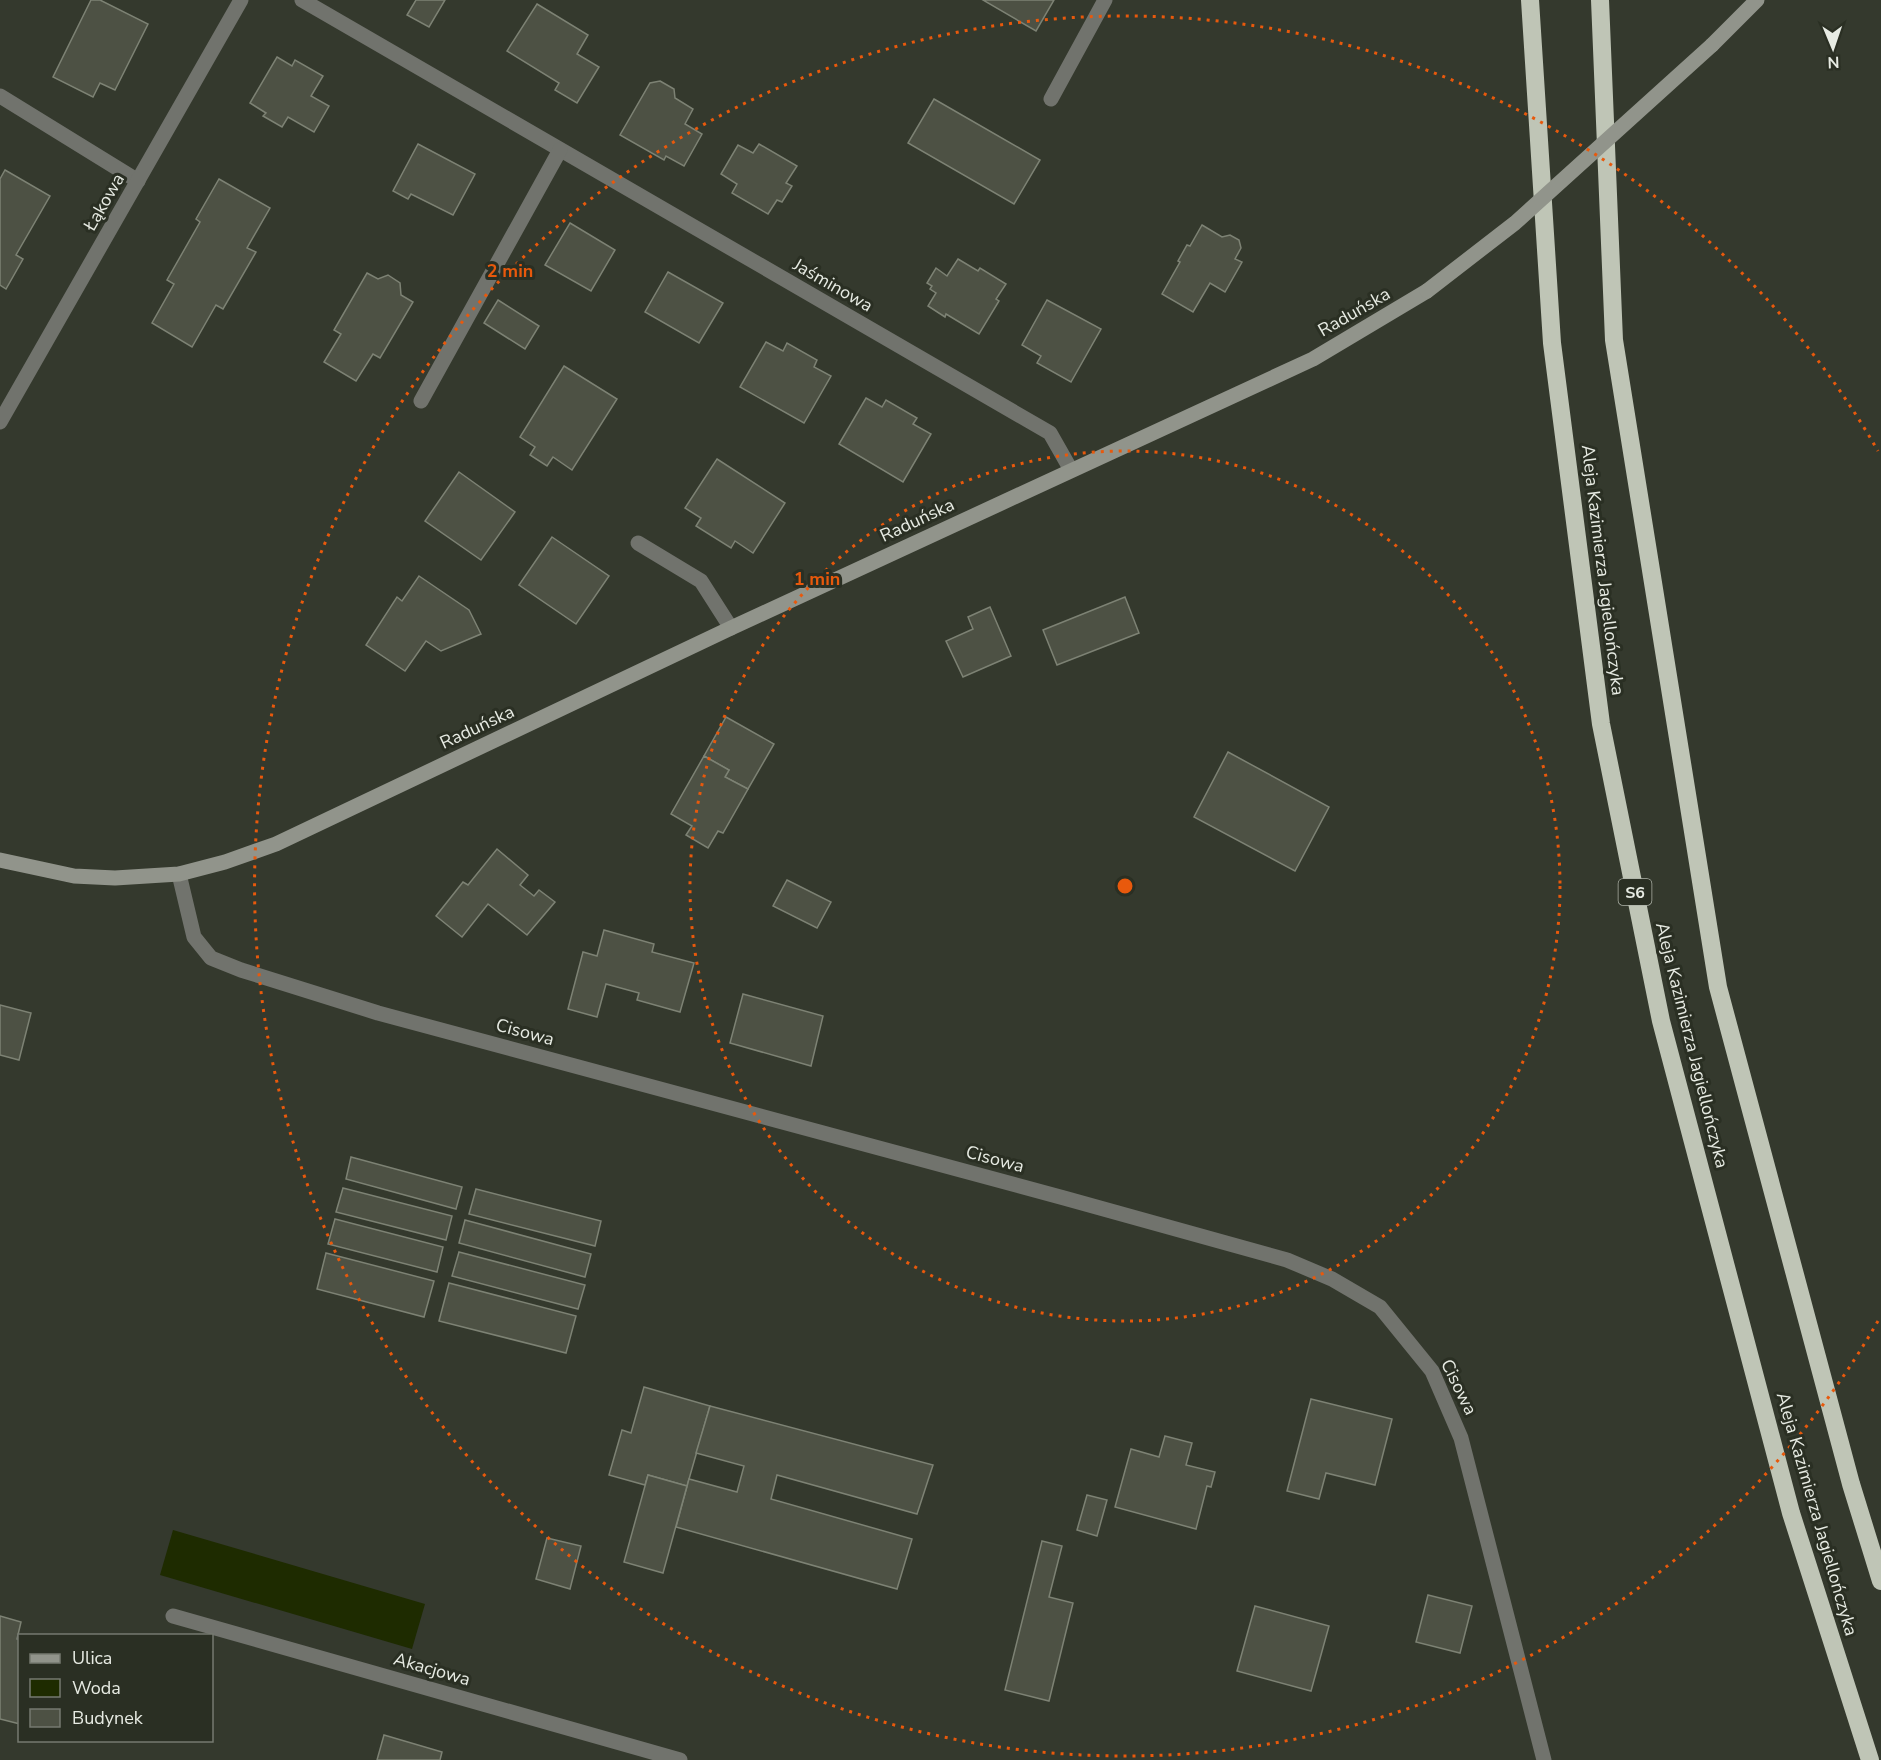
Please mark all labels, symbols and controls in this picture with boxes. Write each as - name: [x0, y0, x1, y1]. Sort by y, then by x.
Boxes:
- north arrow: [1803, 18, 1863, 78]
- text: N: [1827, 51, 1840, 73]
- street label: Łąkowa: [77, 169, 130, 236]
- street label: Jaśminowa: [788, 252, 877, 317]
- text: 2 min: [487, 259, 533, 283]
- street label: Raduńska: [1314, 282, 1394, 342]
- street label: Aleja Kazimierza Jagiellończyka: [1576, 443, 1630, 697]
- street label: Raduńska: [876, 492, 958, 548]
- text: 1 min: [794, 567, 840, 591]
- street label: Raduńska: [436, 699, 518, 755]
- centre of rings: [1115, 876, 1135, 896]
- road number: S6: [1618, 879, 1652, 905]
- street label: Aleja Kazimierza Jagiellończyka: [1650, 920, 1734, 1170]
- street label: Cisowa: [493, 1013, 557, 1051]
- street label: Cisowa: [963, 1140, 1027, 1178]
- street label: Cisowa: [1435, 1355, 1483, 1419]
- street label: Aleja Kazimierza Jagiellończyka: [1771, 1389, 1863, 1639]
- legend: [18, 1634, 213, 1742]
- text: Ulica: [72, 1646, 112, 1670]
- street label: Akacjowa: [391, 1647, 473, 1691]
- text: Woda: [72, 1676, 121, 1700]
- text: Budynek: [72, 1706, 144, 1730]

